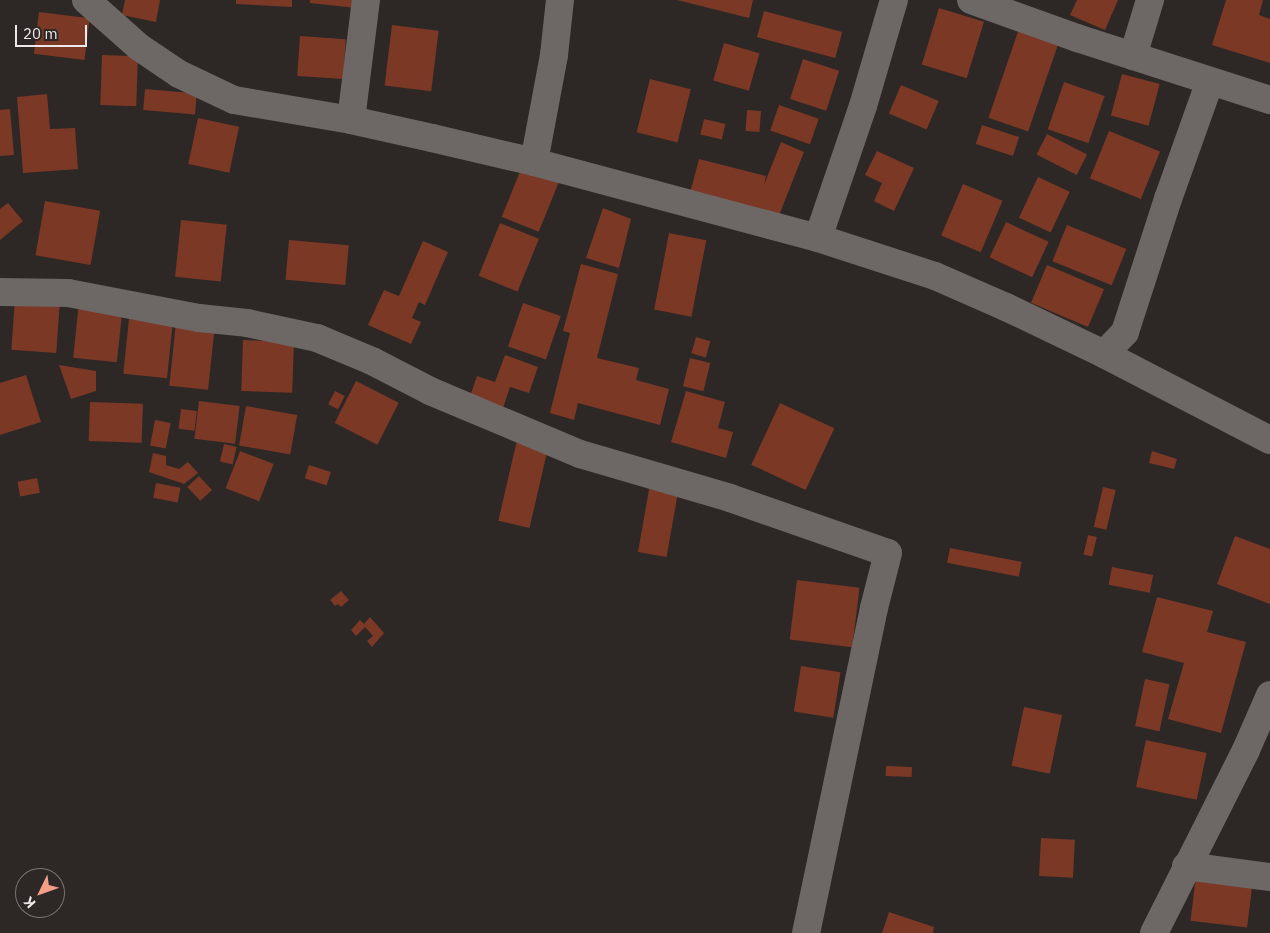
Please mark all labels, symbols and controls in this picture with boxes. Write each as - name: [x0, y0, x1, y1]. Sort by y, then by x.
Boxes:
- scale bar: [18, 15, 90, 47]
- text: 20 m: [23, 24, 58, 43]
- north arrow: [15, 868, 65, 918]
- text: K: [20, 893, 40, 912]

